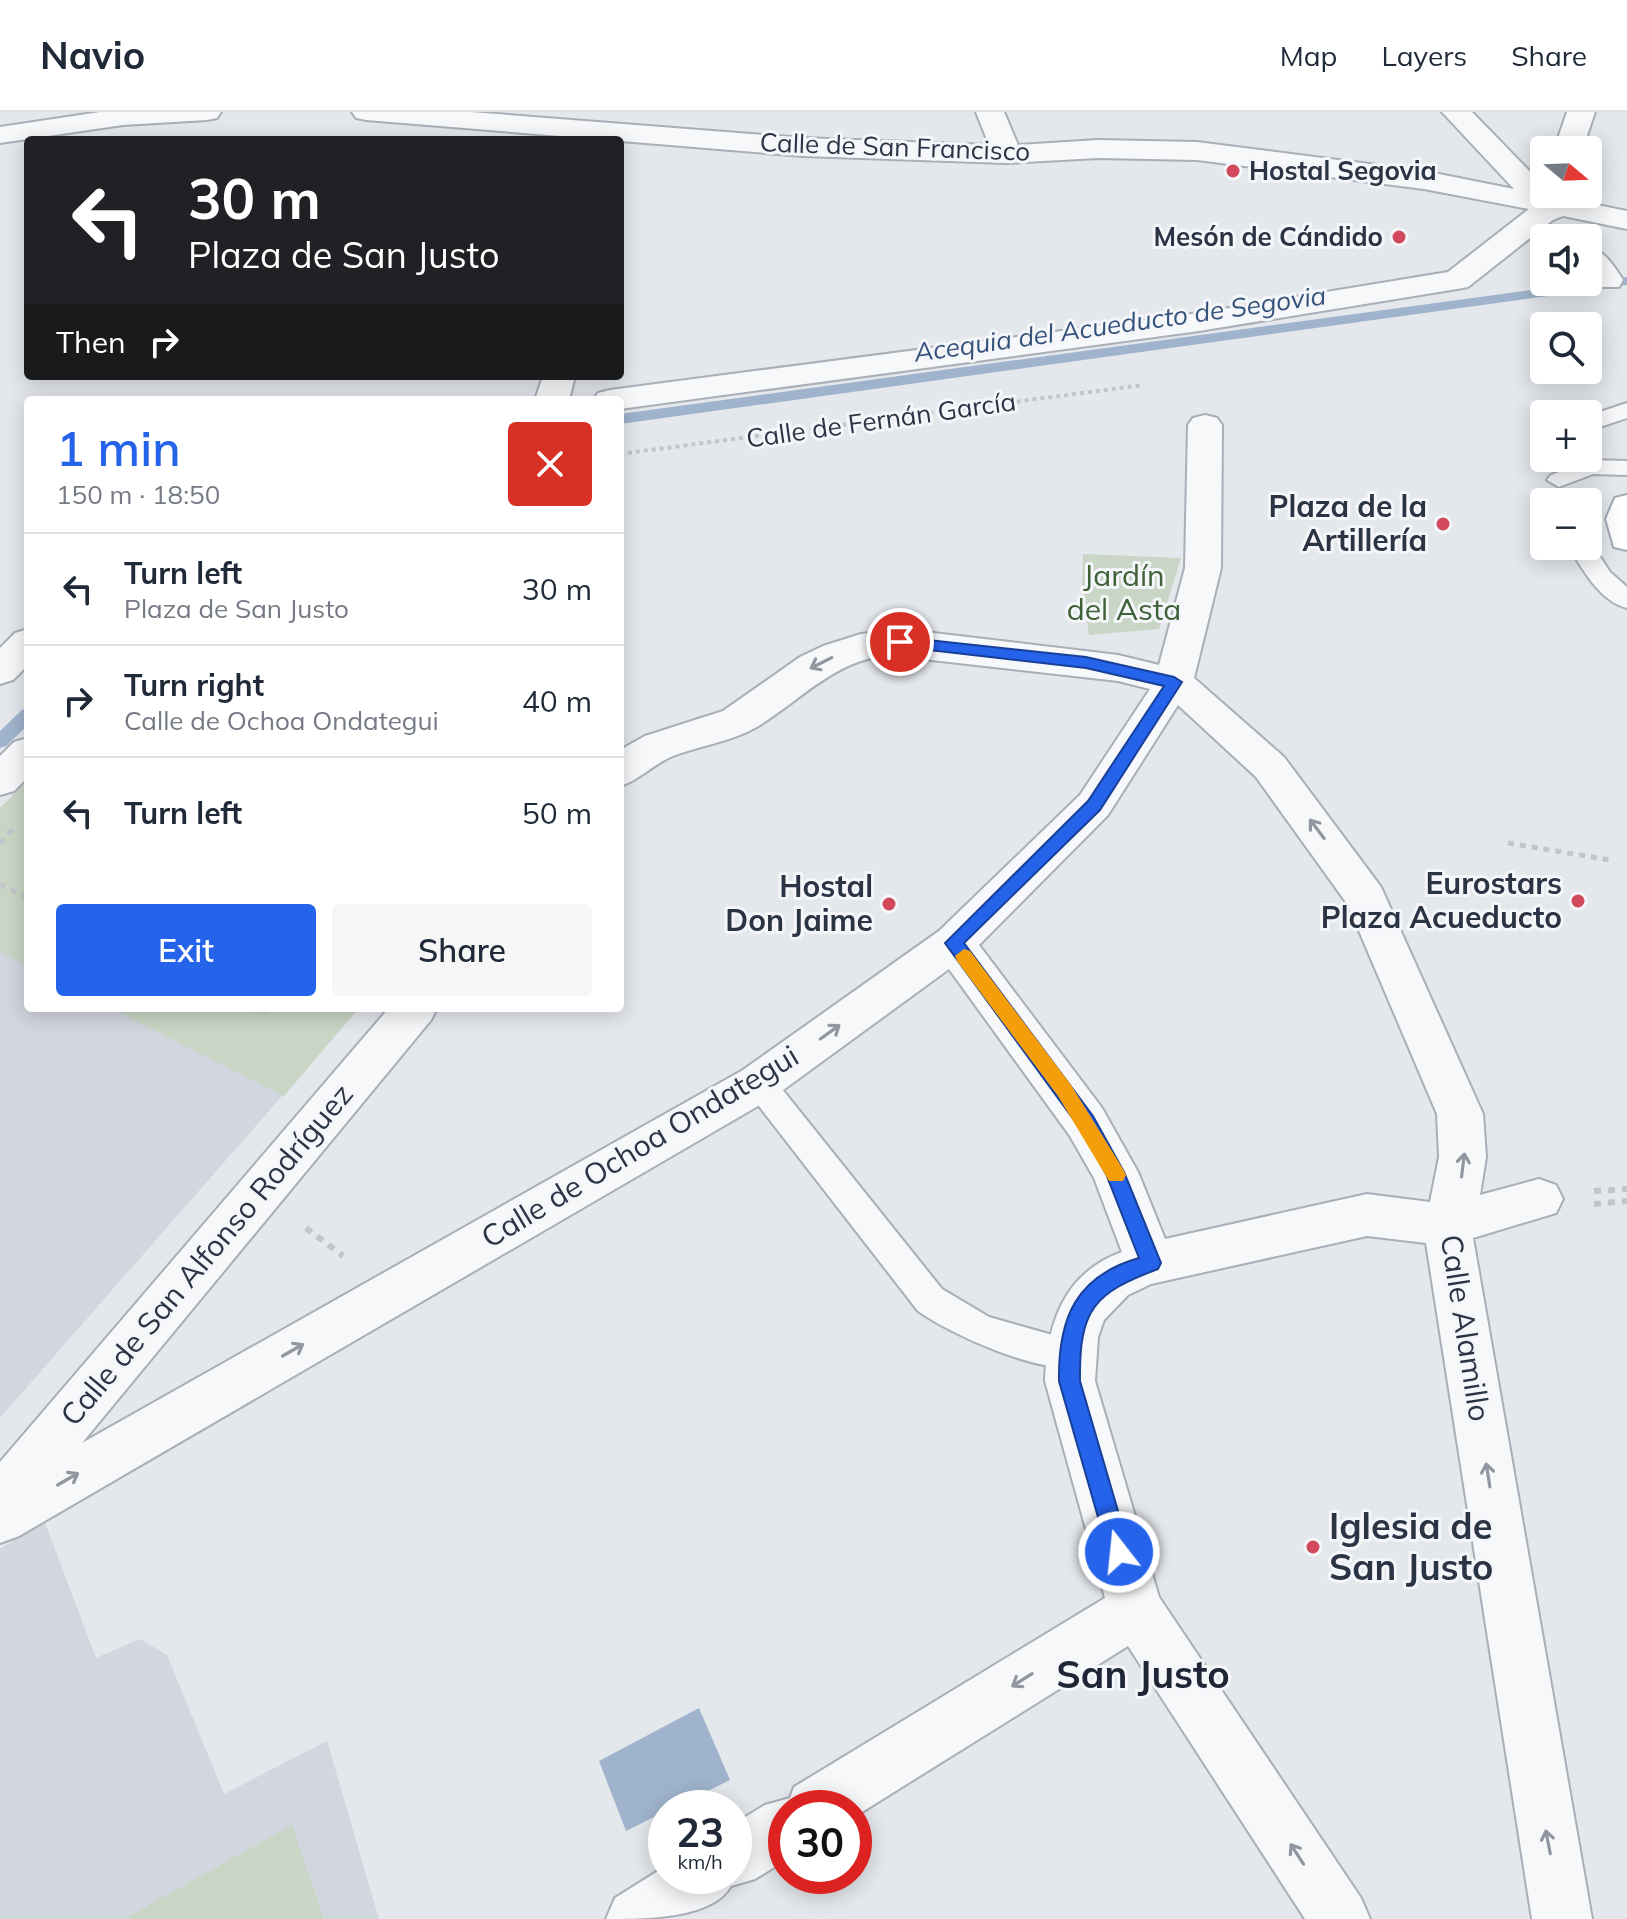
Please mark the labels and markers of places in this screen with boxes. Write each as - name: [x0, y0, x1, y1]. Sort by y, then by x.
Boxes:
- place label: Hostal Segovia: [1249, 154, 1437, 187]
- marker: Hostal Segovia: [1224, 162, 1242, 180]
- place label: Mesón de Cándido: [1153, 220, 1383, 253]
- marker: Mesón de Cándido: [1390, 228, 1408, 246]
- place label: Plaza de la Artillería: [1268, 487, 1427, 559]
- marker: Plaza de la Artillería: [1434, 515, 1452, 533]
- pin: [866, 608, 934, 676]
- place label: Eurostars Plaza Acueducto: [1321, 864, 1562, 936]
- place label: Hostal Don Jaime: [725, 867, 873, 939]
- marker: Eurostars Plaza Acueducto: [1569, 892, 1587, 910]
- marker: Hostal Don Jaime: [880, 895, 898, 913]
- place label: Iglesia de San Justo: [1329, 1503, 1493, 1589]
- marker: Iglesia de San Justo: [1304, 1538, 1322, 1556]

